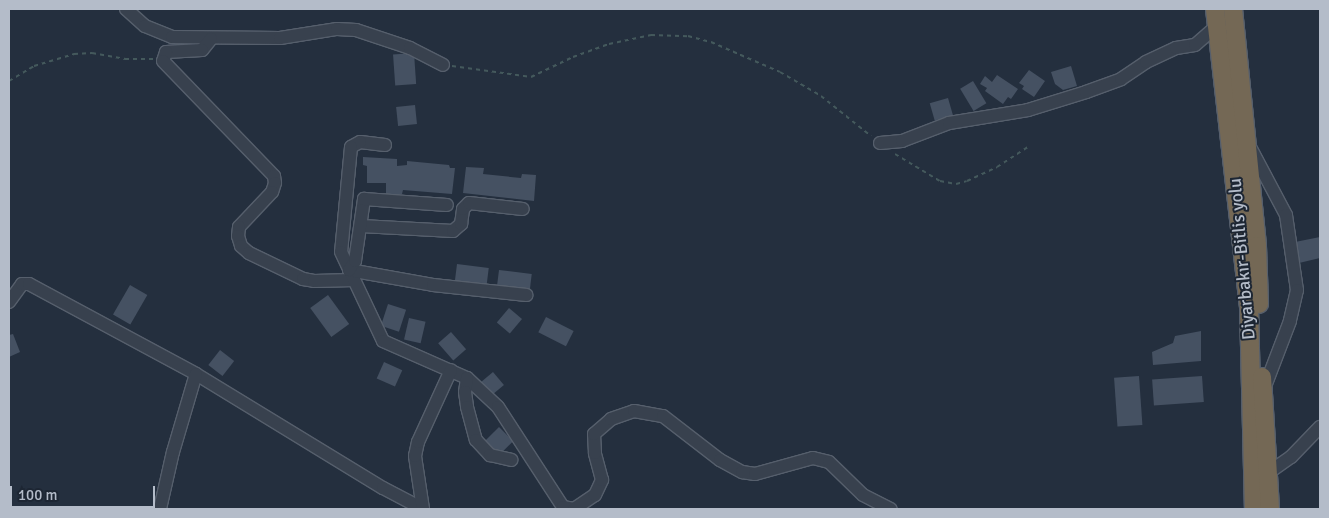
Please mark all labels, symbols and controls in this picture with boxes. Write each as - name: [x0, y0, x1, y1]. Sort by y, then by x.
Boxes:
- street label: Diyarbakır-Bitlis yolu: [1224, 177, 1260, 341]
- scale bar: [12, 476, 158, 508]
- text: 100 m: [18, 486, 58, 504]

